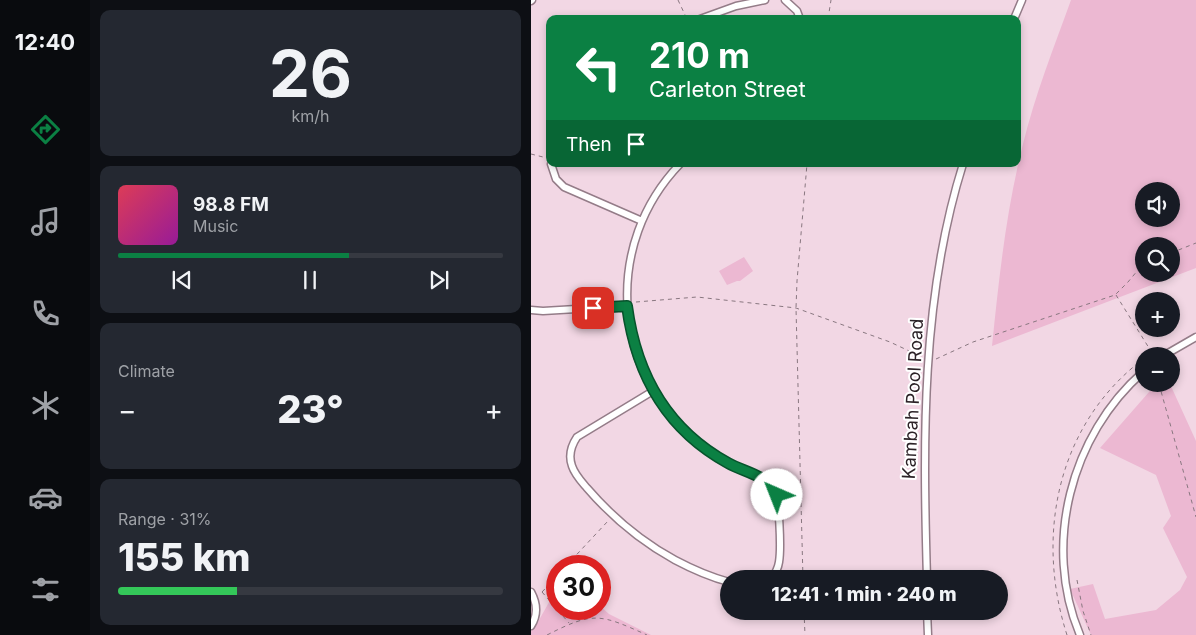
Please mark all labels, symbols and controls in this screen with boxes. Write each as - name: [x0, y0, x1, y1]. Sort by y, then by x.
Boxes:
- text: 12:40: [15, 29, 75, 55]
- text: 26: [269, 34, 352, 113]
- text: 210 m: [649, 34, 750, 76]
- icon: left: [566, 35, 631, 100]
- text: Carleton Street: [649, 76, 806, 102]
- text: km/h: [291, 106, 330, 126]
- icon: directions: [28, 112, 63, 147]
- icon: arrive: [622, 130, 650, 158]
- text: Then: [566, 133, 612, 156]
- map controls: [1135, 182, 1180, 392]
- button: sound: [1135, 182, 1180, 227]
- text: 98.8 FM: [193, 193, 269, 216]
- icon: music: [28, 204, 63, 239]
- text: Music: [193, 216, 238, 236]
- button: search: [1135, 237, 1180, 282]
- icon: previous: [168, 266, 196, 294]
- icon: pause: [296, 266, 324, 294]
- icon: next: [425, 266, 453, 294]
- pin: [572, 287, 614, 329]
- button: +: [1135, 292, 1180, 337]
- icon: arrive: [579, 294, 607, 322]
- icon: phone: [28, 296, 63, 331]
- street label: Kambah Pool Road: [898, 318, 927, 480]
- button: −: [1135, 347, 1180, 392]
- text: Climate: [118, 361, 175, 381]
- text: 23°: [277, 386, 344, 432]
- icon: climate: [28, 388, 63, 423]
- text: −: [118, 393, 137, 427]
- text: +: [484, 393, 503, 427]
- position arrow: [750, 468, 802, 520]
- icon: car: [28, 480, 63, 515]
- text: Range · 31%: [118, 509, 212, 529]
- text: 155 km: [118, 534, 250, 580]
- speed limit sign: 30: [546, 555, 611, 620]
- icon: filters: [28, 572, 63, 607]
- text: 12:41 · 1 min · 240 m: [771, 583, 957, 606]

